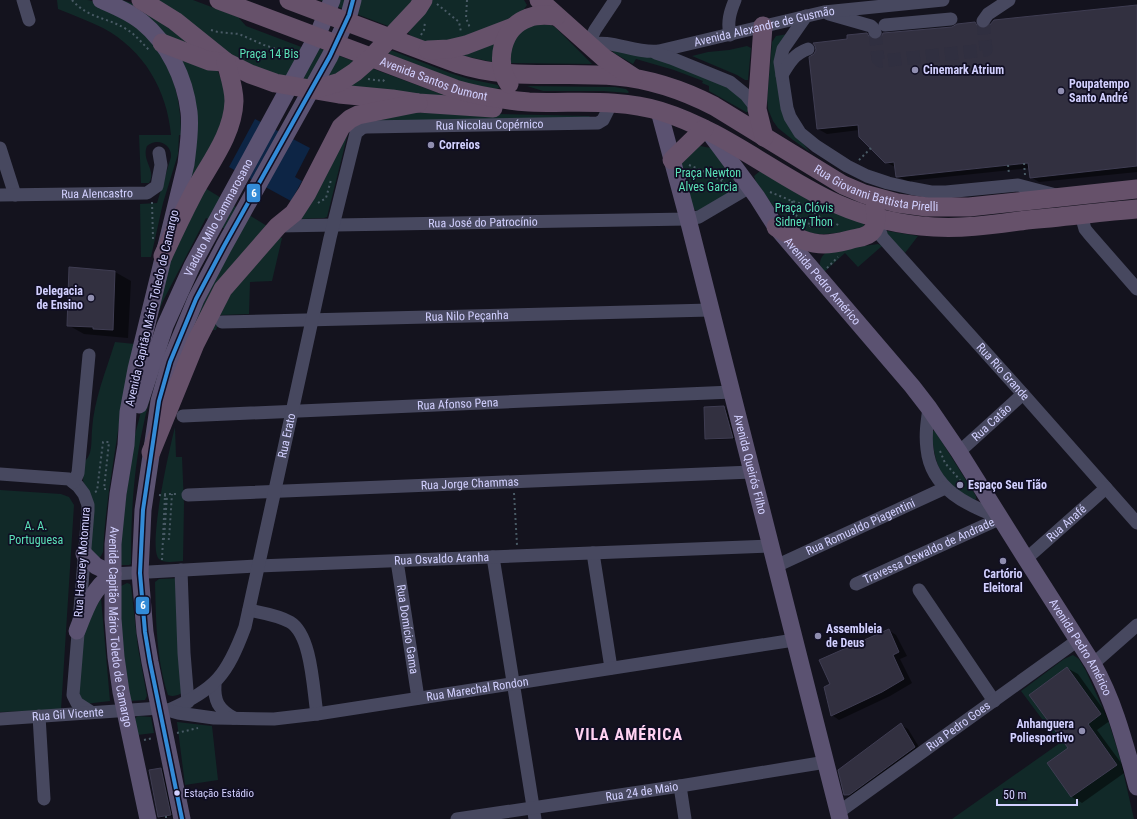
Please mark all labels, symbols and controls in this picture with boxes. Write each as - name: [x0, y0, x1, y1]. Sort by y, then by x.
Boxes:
- street label: Avenida Alexandre de Gusmão: [693, 4, 835, 50]
- park label: Praça 14 Bis: [239, 47, 299, 61]
- street label: Avenida Santos Dumont: [378, 54, 489, 104]
- place label: Cinemark Atrium: [923, 63, 1004, 77]
- marker: Cinemark Atrium: [910, 65, 920, 75]
- place label: Poupatempo Santo André: [1069, 77, 1129, 105]
- marker: Poupatempo Santo André: [1056, 86, 1066, 96]
- street label: Rua Nicolau Copérnico: [436, 117, 544, 133]
- place label: Correios: [439, 138, 480, 152]
- marker: Correios: [426, 140, 436, 150]
- street label: Viaduto Milo Cammarosano: [181, 156, 256, 279]
- street label: Rua Giovanni Battista Pirelli: [812, 162, 938, 214]
- park label: Praça Newton Alves Garcia: [675, 166, 741, 194]
- line badge: 6: [246, 183, 261, 203]
- street label: Rua Alencastro: [61, 186, 133, 201]
- text: 6: [251, 187, 257, 200]
- park label: Praça Clóvis Sidney Thon: [775, 201, 833, 229]
- street label: Avenida Capitão Mário Toledo de Camargo: [123, 208, 181, 408]
- street label: Rua José do Patrocínio: [428, 215, 538, 230]
- street label: Avenida Pedro Américo: [781, 235, 864, 328]
- place label: Delegacia de Ensino: [36, 284, 83, 312]
- marker: Delegacia de Ensino: [86, 293, 96, 303]
- street label: Rua Nilo Peçanha: [425, 308, 509, 324]
- street label: Rua Rio Grande: [974, 340, 1033, 404]
- street label: Rua Afonso Pena: [417, 395, 499, 413]
- street label: Rua Catão: [969, 401, 1014, 444]
- street label: Rua Erato: [275, 412, 298, 459]
- street label: Avenida Queirós Filho: [731, 413, 770, 516]
- street label: Rua Jorge Chammas: [420, 475, 519, 493]
- place label: Espaço Seu Tião: [968, 478, 1047, 492]
- marker: Espaço Seu Tião: [955, 480, 965, 490]
- street label: Rua Romualdo Piagentini: [804, 496, 917, 558]
- street label: Rua Anafé: [1044, 502, 1089, 544]
- street label: Rua Hatsuey Motomura: [71, 506, 93, 618]
- street label: Travessa Oswaldo de Andrade: [861, 515, 997, 587]
- park label: A. A. Portuguesa: [9, 519, 63, 547]
- street label: Avenida Capitão Mário Toledo de Camargo: [106, 526, 135, 728]
- street label: Rua Osvaldo Aranha: [394, 550, 490, 568]
- marker: Cartório Eleitoral: [998, 556, 1008, 566]
- place label: Cartório Eleitoral: [983, 567, 1023, 595]
- street label: Rua Domício Gama: [394, 584, 421, 675]
- line badge: 6: [135, 596, 150, 615]
- street label: Avenida Pedro Américo: [1046, 596, 1114, 698]
- text: 6: [140, 599, 146, 612]
- place label: Assembleia de Deus: [826, 622, 882, 650]
- marker: Assembleia de Deus: [813, 631, 823, 641]
- street label: Rua Marechal Rondon: [425, 674, 530, 704]
- street label: Rua Pedro Goes: [924, 698, 993, 754]
- street label: Rua Gil Vicente: [32, 705, 104, 724]
- place label: Anhanguera Poliesportivo: [1010, 717, 1074, 745]
- district label: VILA AMÉRICA: [575, 725, 683, 744]
- marker: Anhanguera Poliesportivo: [1077, 726, 1087, 736]
- street label: Rua 24 de Maio: [605, 779, 679, 804]
- scale bar: [997, 781, 1077, 807]
- place label: Estação Estádio: [184, 787, 254, 800]
- marker: Estação Estádio: [172, 788, 182, 798]
- text: 50 m: [1003, 788, 1027, 802]

